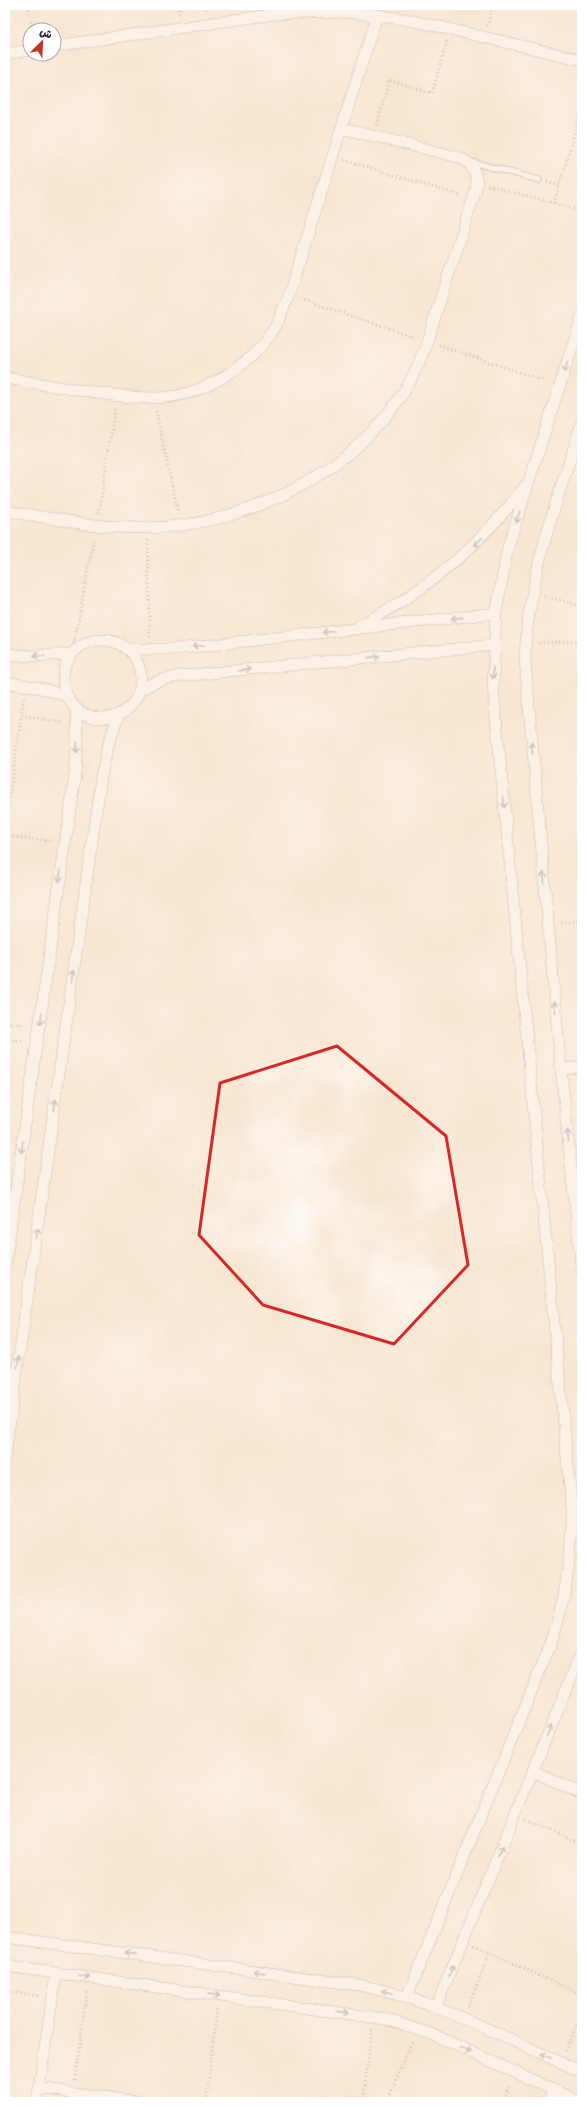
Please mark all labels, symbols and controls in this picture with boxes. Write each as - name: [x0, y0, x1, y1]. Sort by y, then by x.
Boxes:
- north arrow: [22, 22, 62, 62]
- text: ش: [37, 24, 54, 43]
- one-way arrow: [562, 360, 569, 373]
- one-way arrow: [513, 511, 521, 523]
- one-way arrow: [473, 537, 483, 547]
- one-way arrow: [451, 614, 464, 621]
- one-way arrow: [322, 628, 335, 636]
- one-way arrow: [192, 642, 205, 650]
- one-way arrow: [33, 652, 46, 660]
- one-way arrow: [367, 653, 380, 660]
- one-way arrow: [238, 666, 251, 673]
- one-way arrow: [489, 666, 497, 679]
- one-way arrow: [73, 740, 80, 753]
- one-way arrow: [528, 742, 536, 755]
- one-way arrow: [500, 795, 508, 808]
- one-way arrow: [57, 869, 64, 882]
- one-way arrow: [540, 872, 547, 885]
- one-way arrow: [69, 970, 77, 983]
- one-way arrow: [552, 1001, 559, 1014]
- one-way arrow: [37, 1012, 44, 1025]
- one-way arrow: [51, 1099, 59, 1112]
- one-way arrow: [564, 1130, 572, 1143]
- one-way arrow: [18, 1141, 26, 1154]
- one-way arrow: [33, 1227, 41, 1240]
- one-way arrow: [14, 1356, 22, 1369]
- one-way arrow: [546, 1725, 554, 1737]
- one-way arrow: [497, 1845, 504, 1857]
- one-way arrow: [124, 1951, 137, 1958]
- one-way arrow: [447, 1966, 455, 1978]
- one-way arrow: [253, 1968, 266, 1976]
- one-way arrow: [78, 1973, 91, 1981]
- one-way arrow: [381, 1987, 394, 1995]
- one-way arrow: [207, 1991, 220, 1999]
- one-way arrow: [336, 2008, 349, 2016]
- one-way arrow: [460, 2047, 472, 2054]
- one-way arrow: [541, 2052, 553, 2059]

